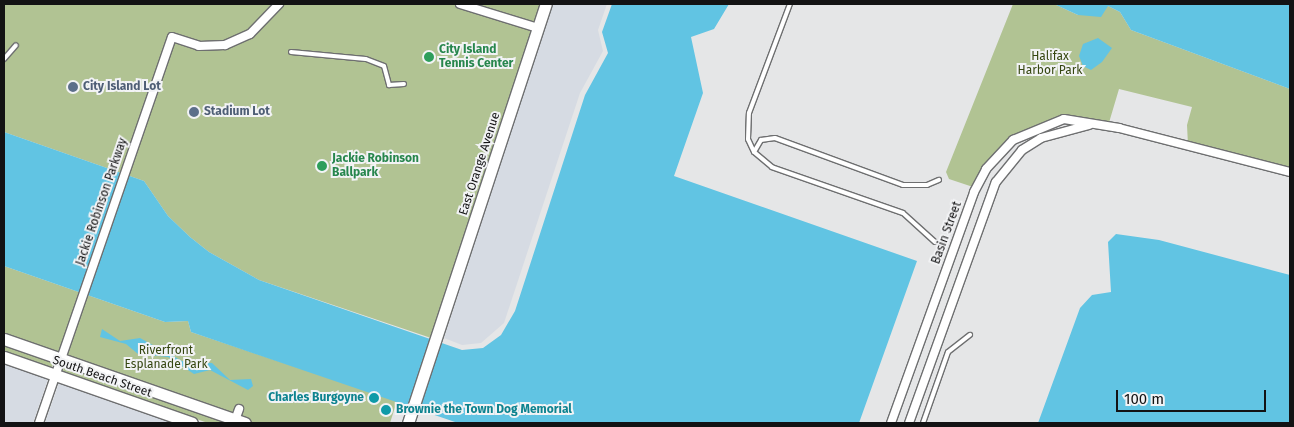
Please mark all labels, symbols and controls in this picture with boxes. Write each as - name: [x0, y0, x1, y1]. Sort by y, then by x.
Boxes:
- place label: City Island Tennis Center: [439, 43, 513, 71]
- park label: Halifax Harbor Park: [1018, 50, 1082, 78]
- marker: City Island Tennis Center: [423, 51, 435, 63]
- place label: City Island Lot: [83, 80, 161, 94]
- marker: City Island Lot: [67, 81, 79, 93]
- place label: Stadium Lot: [204, 105, 270, 119]
- marker: Stadium Lot: [188, 106, 200, 118]
- street label: East Orange Avenue: [457, 111, 503, 217]
- street label: Jackie Robinson Parkway: [73, 136, 131, 268]
- place label: Jackie Robinson Ballpark: [332, 152, 419, 180]
- marker: Jackie Robinson Ballpark: [316, 160, 328, 172]
- street label: Basin Street: [929, 200, 965, 266]
- park label: Riverfront Esplanade Park: [124, 344, 208, 372]
- street label: South Beach Street: [51, 353, 153, 401]
- scale bar: [1119, 380, 1269, 412]
- text: 100 m: [1124, 390, 1164, 408]
- place label: Charles Burgoyne: [268, 391, 364, 405]
- marker: Charles Burgoyne: [368, 392, 380, 404]
- place label: Brownie the Town Dog Memorial: [396, 403, 572, 417]
- marker: Brownie the Town Dog Memorial: [380, 404, 392, 416]

